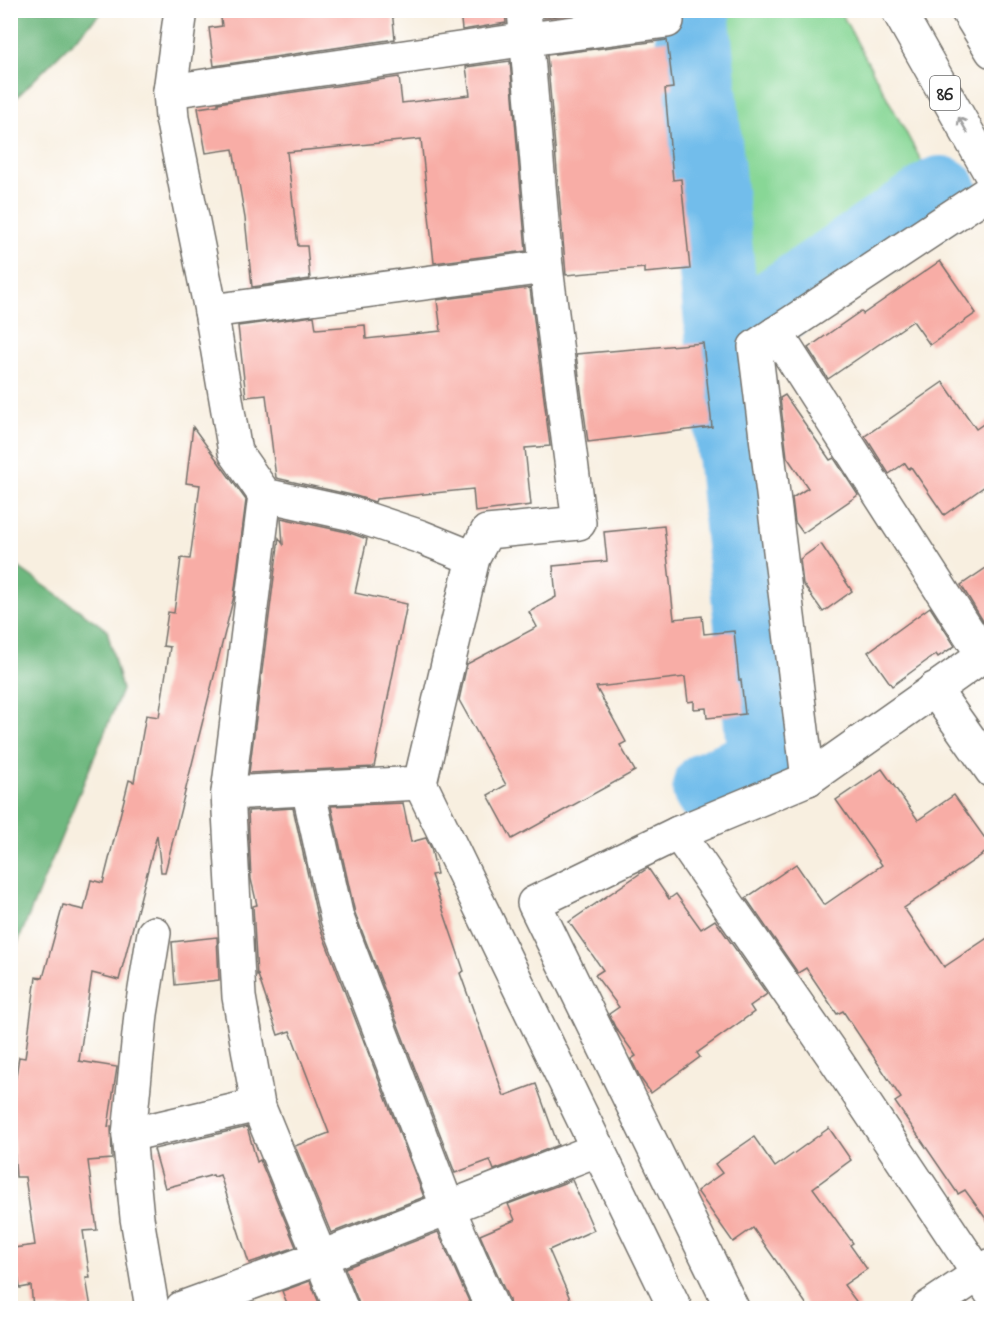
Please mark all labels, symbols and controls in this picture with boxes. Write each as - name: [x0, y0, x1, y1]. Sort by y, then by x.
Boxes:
- road number: 86: [930, 76, 960, 110]
- one-way arrow: [956, 117, 968, 134]

